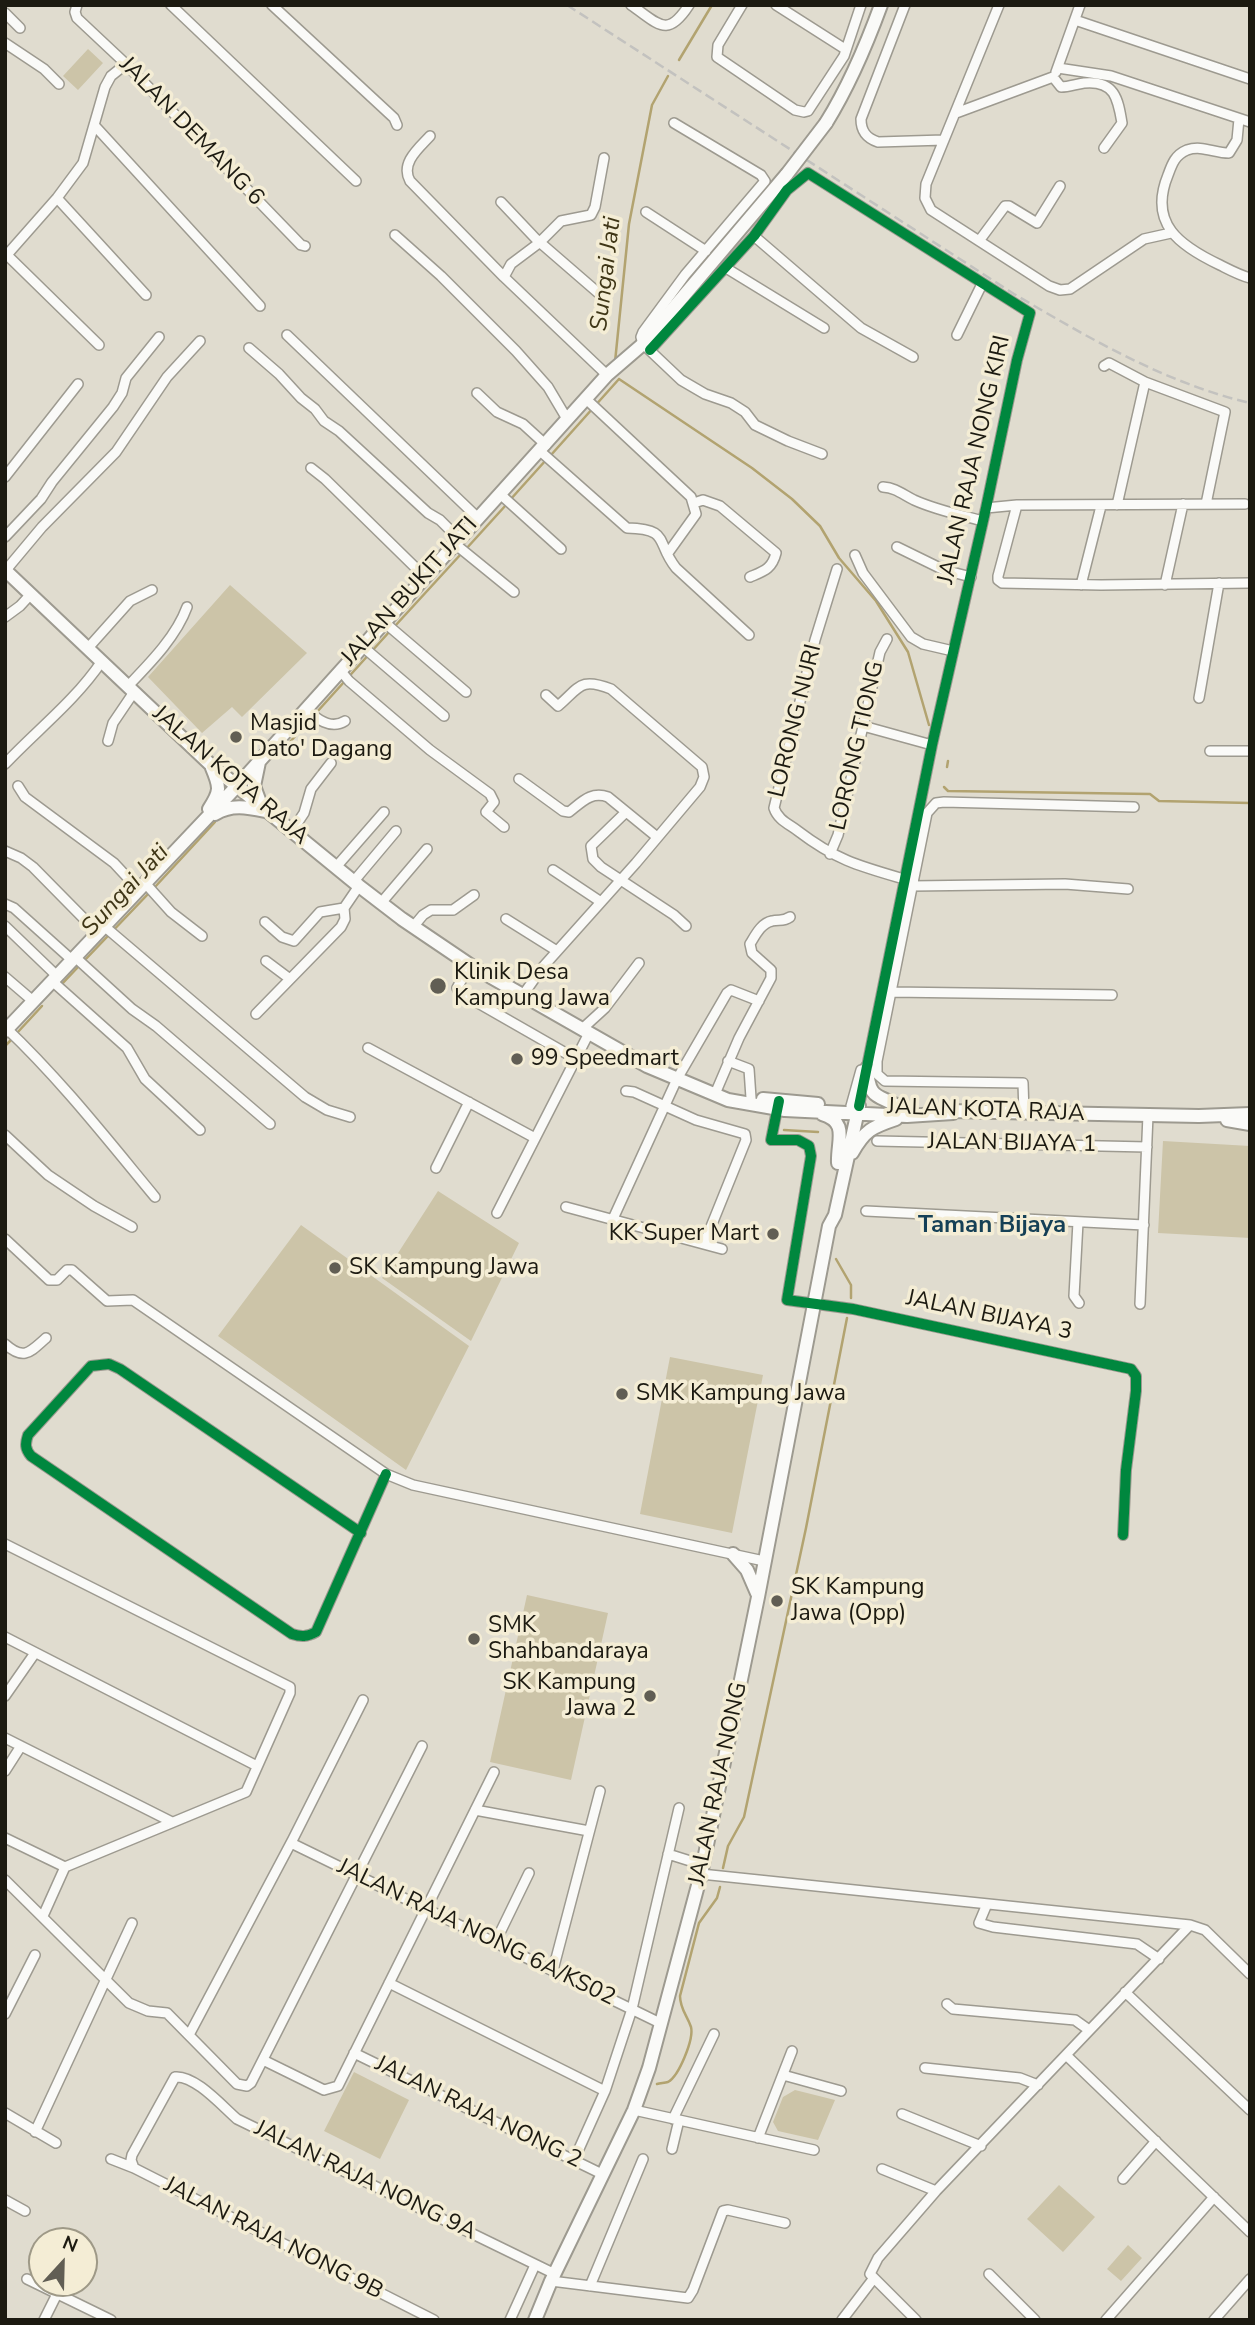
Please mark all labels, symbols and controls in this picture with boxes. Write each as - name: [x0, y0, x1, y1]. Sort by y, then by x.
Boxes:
- street label: JALAN DEMANG 6: [113, 52, 269, 212]
- water label: Sungai Jati: [586, 215, 628, 333]
- street label: JALAN RAJA NONG KIRI: [933, 333, 1017, 587]
- street label: JALAN BUKIT JATI: [336, 512, 484, 672]
- street label: LORONG NURI: [764, 642, 828, 800]
- street label: LORONG TIONG: [825, 659, 891, 833]
- street label: JALAN KOTA RAJA: [146, 701, 314, 851]
- place label: Masjid Dato' Dagang: [250, 710, 392, 764]
- marker: Masjid Dato' Dagang: [228, 729, 244, 745]
- water label: Sungai Jati: [76, 839, 176, 943]
- place label: Klinik Desa Kampung Jawa: [454, 959, 610, 1013]
- marker: Klinik Desa Kampung Jawa: [428, 976, 448, 996]
- place label: 99 Speedmart: [531, 1045, 679, 1073]
- marker: 99 Speedmart: [509, 1051, 525, 1067]
- street label: JALAN KOTA RAJA: [887, 1094, 1085, 1128]
- street label: JALAN BIJAYA 1: [927, 1129, 1097, 1159]
- district label: Taman Bijaya: [918, 1212, 1066, 1240]
- place label: KK Super Mart: [609, 1220, 759, 1248]
- marker: KK Super Mart: [765, 1226, 781, 1242]
- place label: SK Kampung Jawa: [349, 1254, 539, 1282]
- marker: SK Kampung Jawa: [327, 1260, 343, 1276]
- street label: JALAN BIJAYA 3: [904, 1285, 1074, 1347]
- place label: SMK Kampung Jawa: [636, 1380, 846, 1408]
- marker: SMK Kampung Jawa: [614, 1386, 630, 1402]
- place label: SK Kampung Jawa (Opp): [791, 1574, 925, 1628]
- marker: SK Kampung Jawa (Opp): [769, 1593, 785, 1609]
- place label: SMK Shahbandaraya: [488, 1612, 649, 1666]
- marker: SMK Shahbandaraya: [466, 1631, 482, 1647]
- place label: SK Kampung Jawa 2: [502, 1669, 636, 1723]
- street label: JALAN RAJA NONG: [684, 1680, 754, 1888]
- marker: SK Kampung Jawa 2: [642, 1688, 658, 1704]
- street label: JALAN RAJA NONG 6A/KS02: [332, 1854, 620, 2012]
- street label: JALAN RAJA NONG 2: [370, 2051, 586, 2175]
- street label: JALAN RAJA NONG 9A: [250, 2115, 480, 2247]
- street label: JALAN RAJA NONG 9B: [159, 2172, 387, 2306]
- north arrow: [28, 2227, 98, 2297]
- text: N: [59, 2230, 82, 2259]

